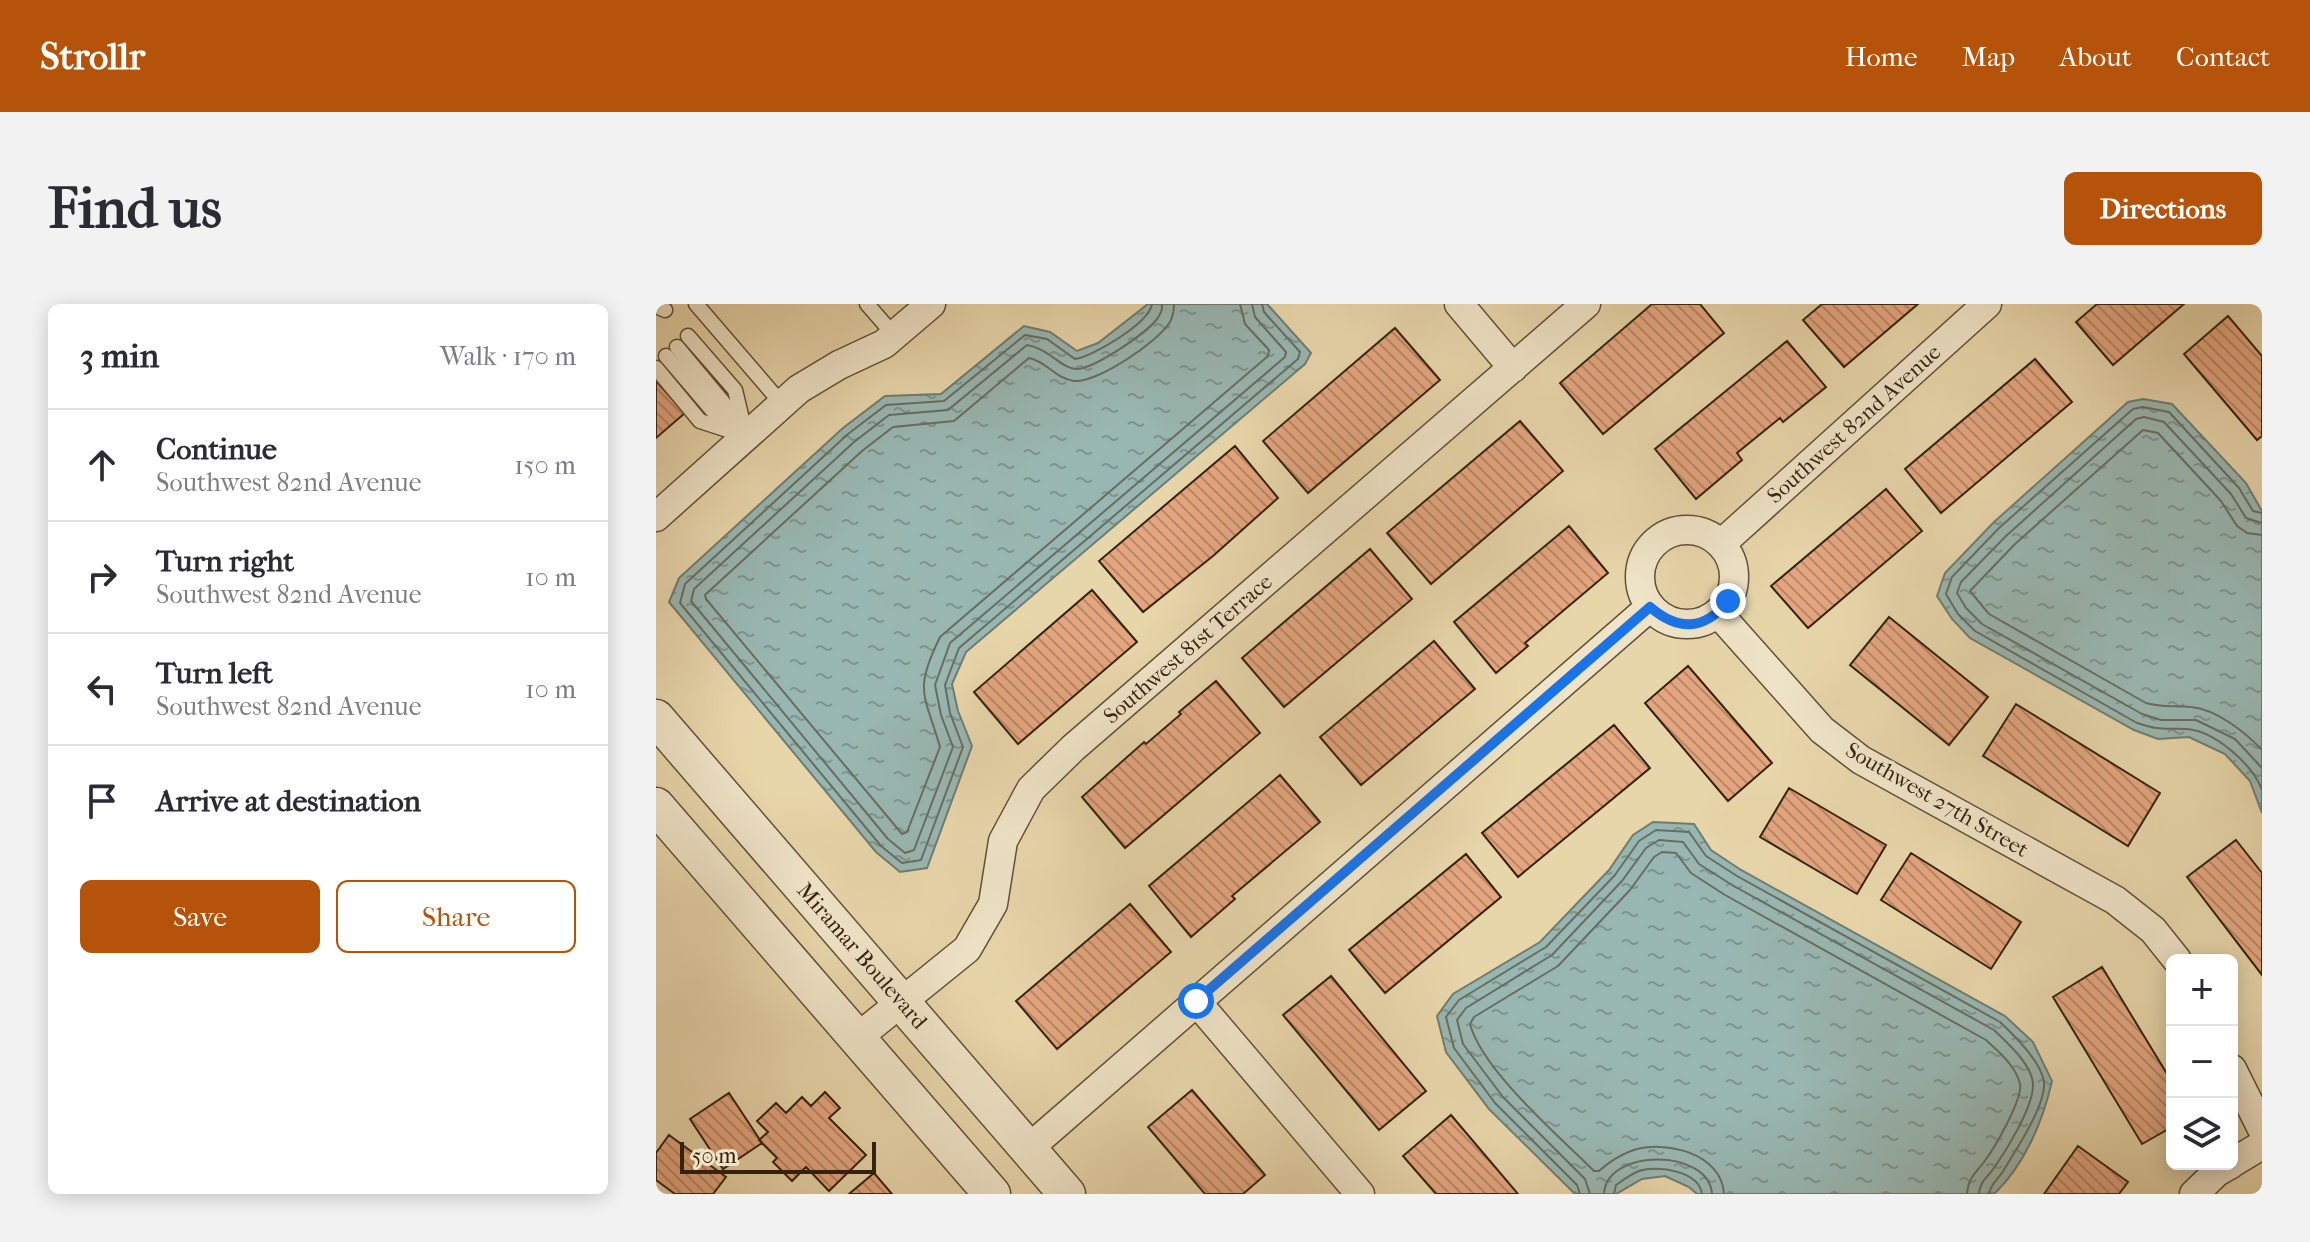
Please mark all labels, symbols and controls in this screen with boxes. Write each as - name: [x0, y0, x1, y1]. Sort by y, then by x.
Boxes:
- text: Strollr: [40, 34, 145, 79]
- text: Home: [1845, 40, 1918, 73]
- text: Map: [1962, 40, 2015, 73]
- text: About: [2059, 40, 2132, 73]
- text: Contact: [2176, 40, 2270, 73]
- button: Directions: [2064, 172, 2262, 245]
- text: Find us: [48, 176, 222, 241]
- text: 3 min: [80, 336, 159, 376]
- street label: Southwest 82nd Avenue: [1762, 339, 1946, 509]
- text: Walk · 170 m: [440, 341, 576, 372]
- text: Continue: [156, 432, 277, 467]
- icon: ahead: [80, 443, 124, 487]
- text: 150 m: [514, 450, 576, 481]
- text: Southwest 82nd Avenue: [156, 467, 422, 498]
- text: Turn right: [156, 544, 294, 579]
- icon: right: [80, 555, 124, 599]
- text: 10 m: [525, 562, 576, 593]
- street label: Southwest 81st Terrace: [1098, 569, 1278, 729]
- text: Southwest 82nd Avenue: [156, 579, 422, 610]
- route end: [1710, 583, 1746, 619]
- text: Turn left: [156, 656, 273, 691]
- icon: left: [80, 667, 124, 711]
- text: 10 m: [525, 674, 576, 705]
- text: Southwest 82nd Avenue: [156, 691, 422, 722]
- street label: Southwest 27th Street: [1841, 737, 2033, 863]
- icon: arrive: [80, 779, 124, 823]
- text: Arrive at destination: [156, 784, 421, 819]
- street label: Miramar Boulevard: [791, 878, 933, 1035]
- button: Save: [80, 880, 320, 953]
- button: Share: [336, 880, 576, 953]
- map controls: [2166, 954, 2238, 1170]
- button: +: [2166, 954, 2238, 1026]
- route start: [1178, 983, 1214, 1019]
- button: −: [2166, 1026, 2238, 1098]
- button: layers: [2166, 1098, 2238, 1170]
- scale bar: [680, 1138, 876, 1174]
- text: 50 m: [692, 1143, 737, 1169]

